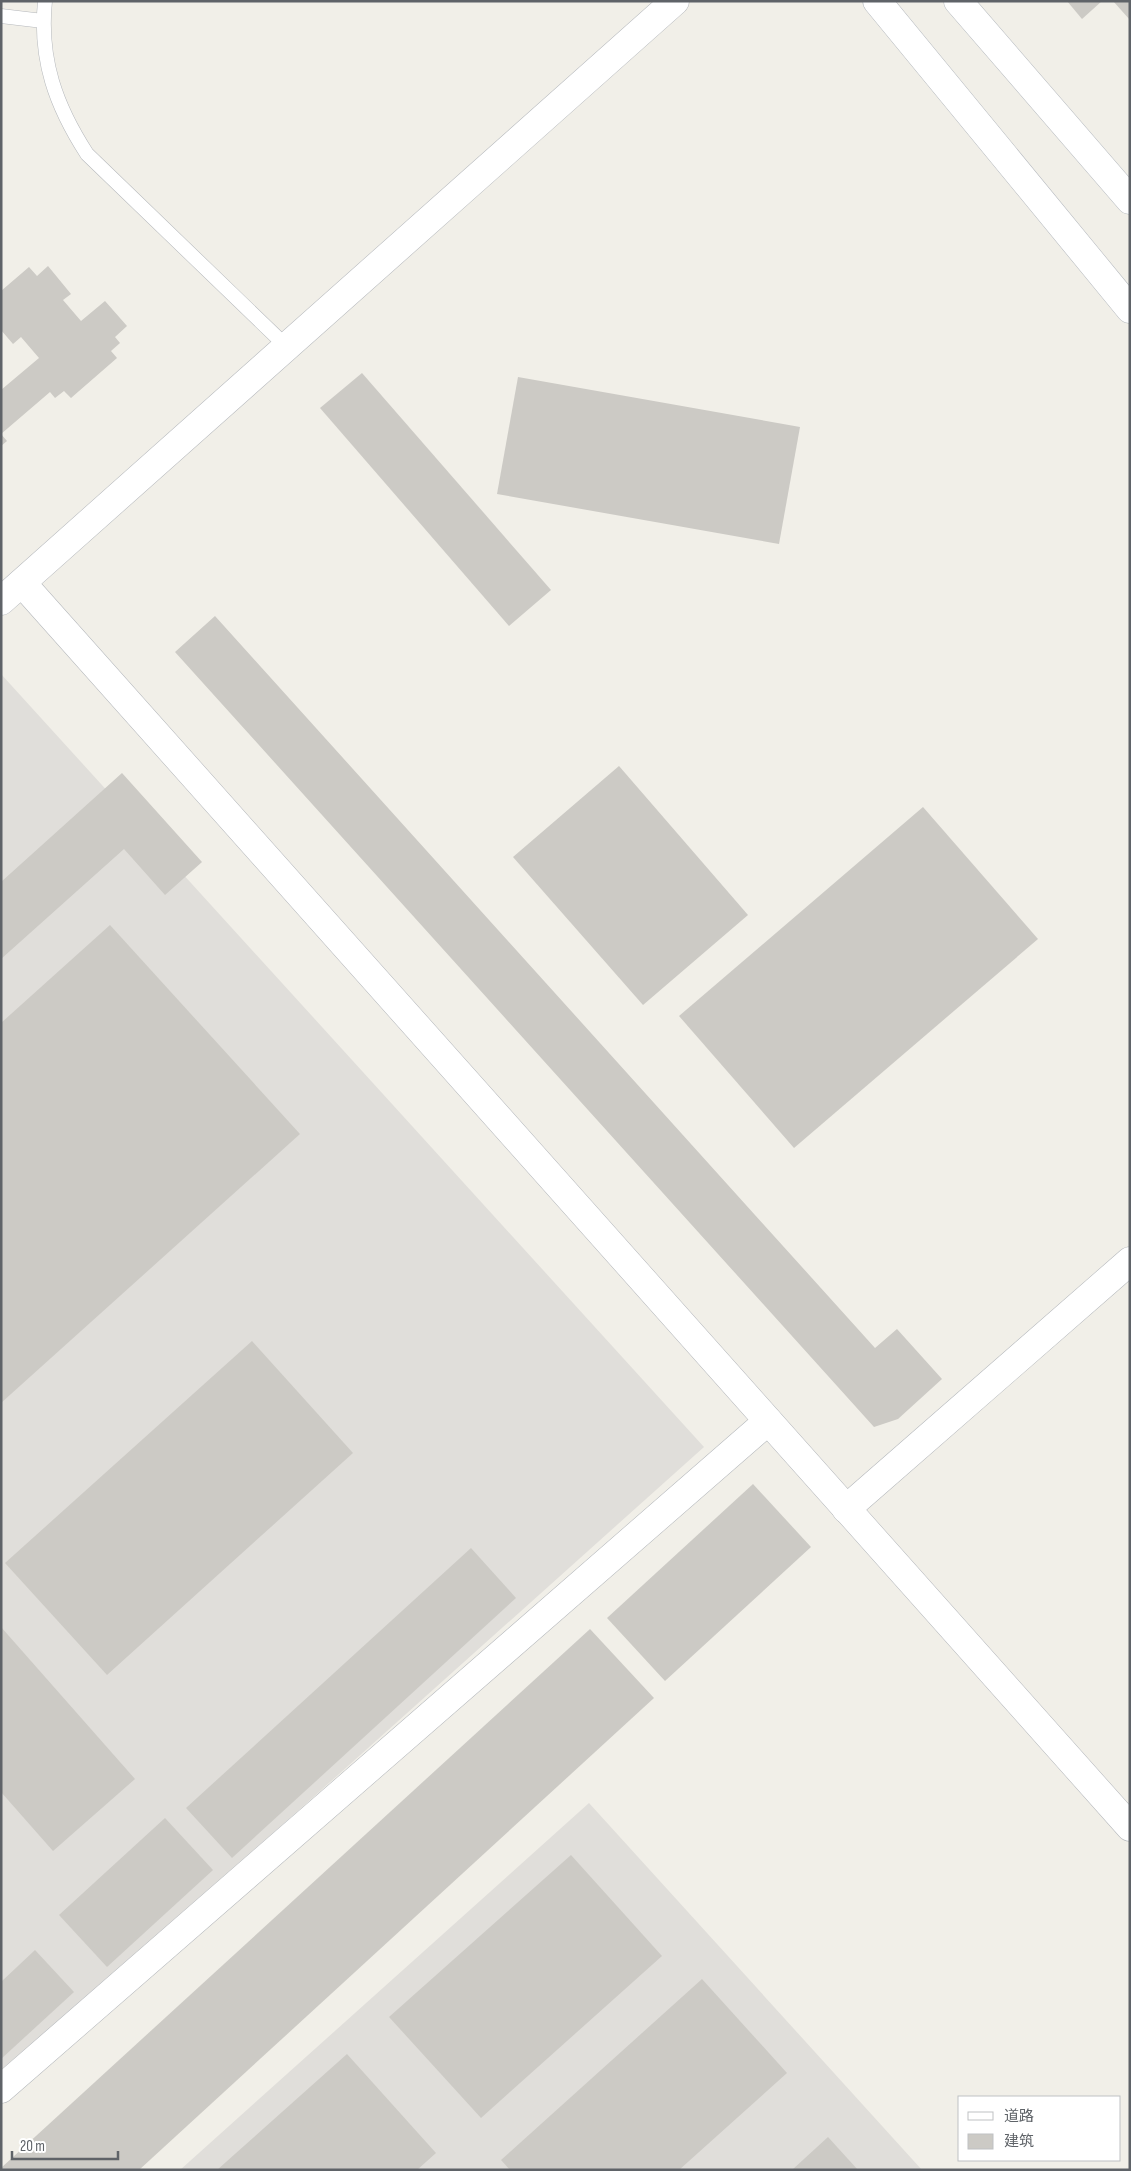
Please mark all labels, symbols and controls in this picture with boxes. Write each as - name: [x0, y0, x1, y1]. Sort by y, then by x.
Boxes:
- legend: [958, 2096, 1121, 2161]
- text: 道路: [1004, 2107, 1034, 2126]
- scale bar: [12, 2128, 119, 2160]
- text: 建筑: [1004, 2132, 1034, 2151]
- text: 20 m: [20, 2137, 45, 2156]

